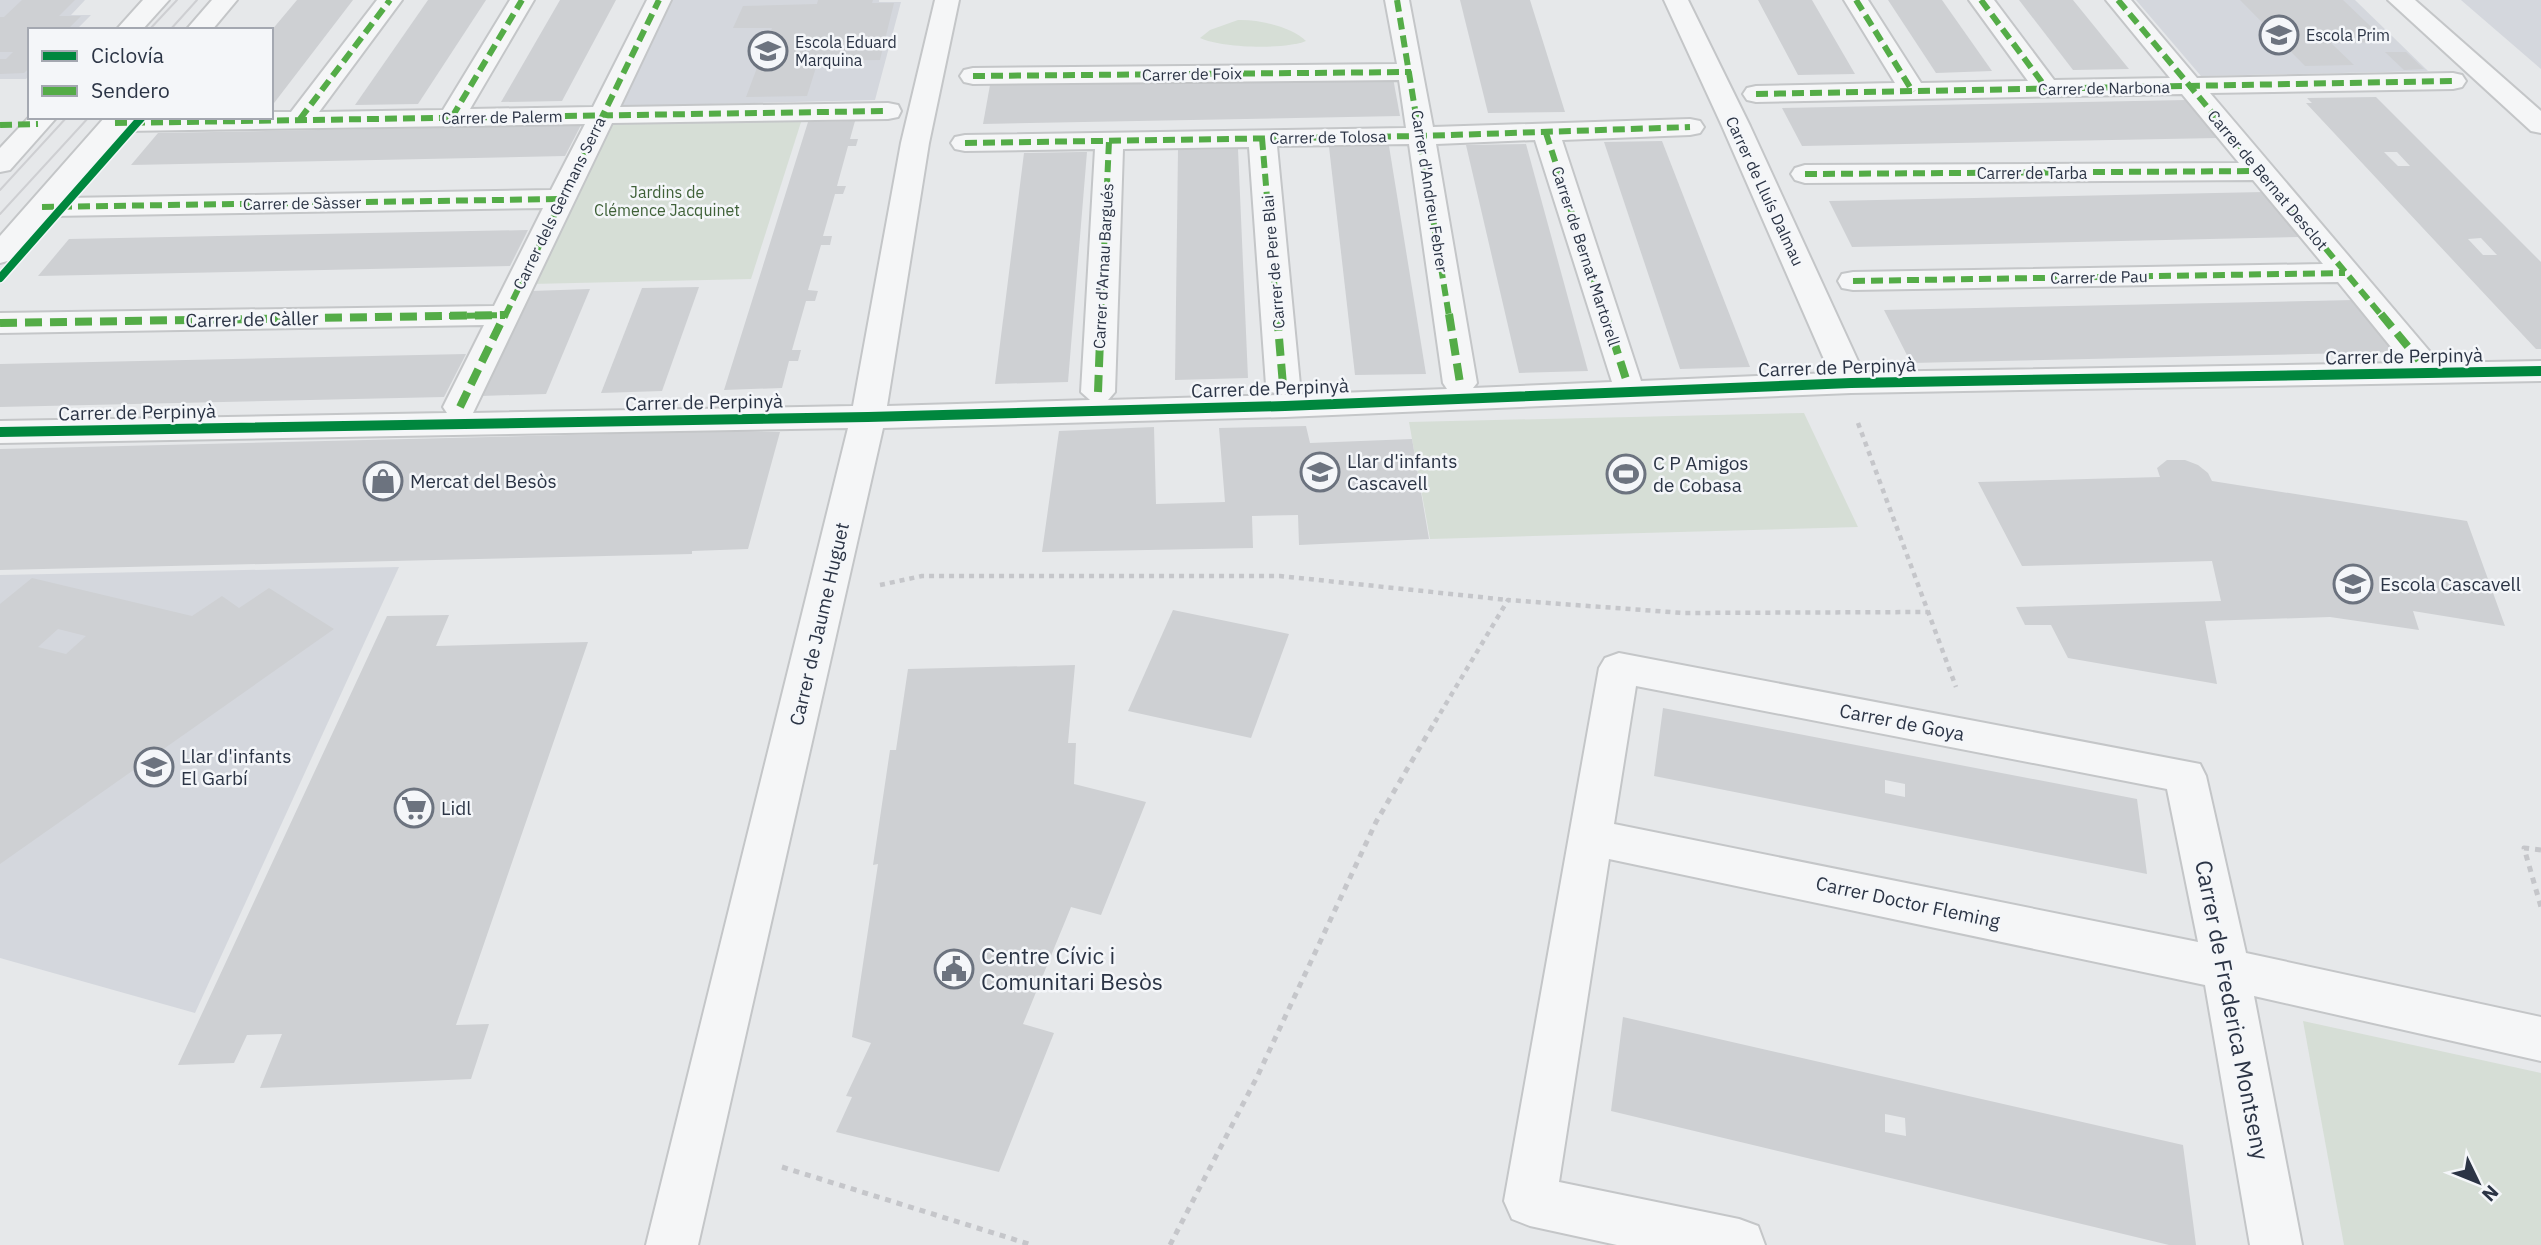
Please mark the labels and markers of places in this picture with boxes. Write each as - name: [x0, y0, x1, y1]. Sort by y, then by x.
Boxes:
- school or university icon: Escola Prim: [2258, 14, 2300, 56]
- place label: Escola Prim: [2306, 25, 2390, 45]
- school or university icon: Escola Eduard Marquina: [747, 30, 789, 72]
- place label: Escola Eduard Marquina: [795, 32, 897, 70]
- place label: Llar d'infants Cascavell: [1347, 449, 1457, 495]
- school or university icon: Llar d'infants Cascavell: [1299, 451, 1341, 493]
- place label: C P Amigos de Cobasa: [1653, 451, 1749, 497]
- sports icon: C P Amigos de Cobasa: [1605, 453, 1647, 495]
- shop icon: Mercat del Besòs: [362, 460, 404, 502]
- place label: Mercat del Besòs: [410, 469, 557, 493]
- school or university icon: Escola Cascavell: [2332, 563, 2374, 605]
- place label: Escola Cascavell: [2380, 572, 2521, 596]
- place label: Llar d'infants El Garbí: [181, 744, 291, 790]
- school or university icon: Llar d'infants El Garbí: [133, 746, 175, 788]
- supermarket icon: Lidl: [393, 787, 435, 829]
- place label: Lidl: [441, 796, 471, 820]
- place label: Centre Cívic i Comunitari Besòs: [981, 940, 1163, 996]
- public building icon: Centre Cívic i Comunitari Besòs: [933, 948, 975, 990]

